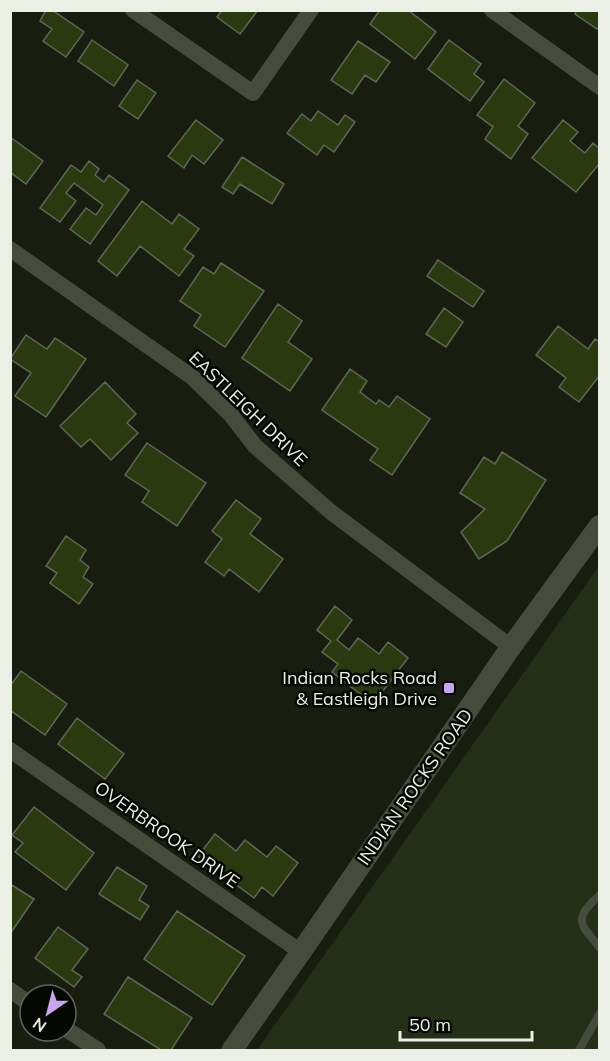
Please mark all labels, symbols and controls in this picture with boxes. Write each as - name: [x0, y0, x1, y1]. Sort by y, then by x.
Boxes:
- street label: EASTLEIGH DRIVE: [184, 346, 312, 471]
- place label: Indian Rocks Road & Eastleigh Drive: [282, 666, 437, 710]
- marker: Indian Rocks Road & Eastleigh Drive: [442, 681, 456, 695]
- street label: INDIAN ROCKS ROAD: [352, 704, 477, 869]
- street label: OVERBROOK DRIVE: [90, 776, 244, 893]
- north arrow: [18, 983, 78, 1043]
- scale bar: [400, 1004, 532, 1042]
- text: 50 m: [409, 1013, 451, 1036]
- text: N: [29, 1014, 50, 1037]

